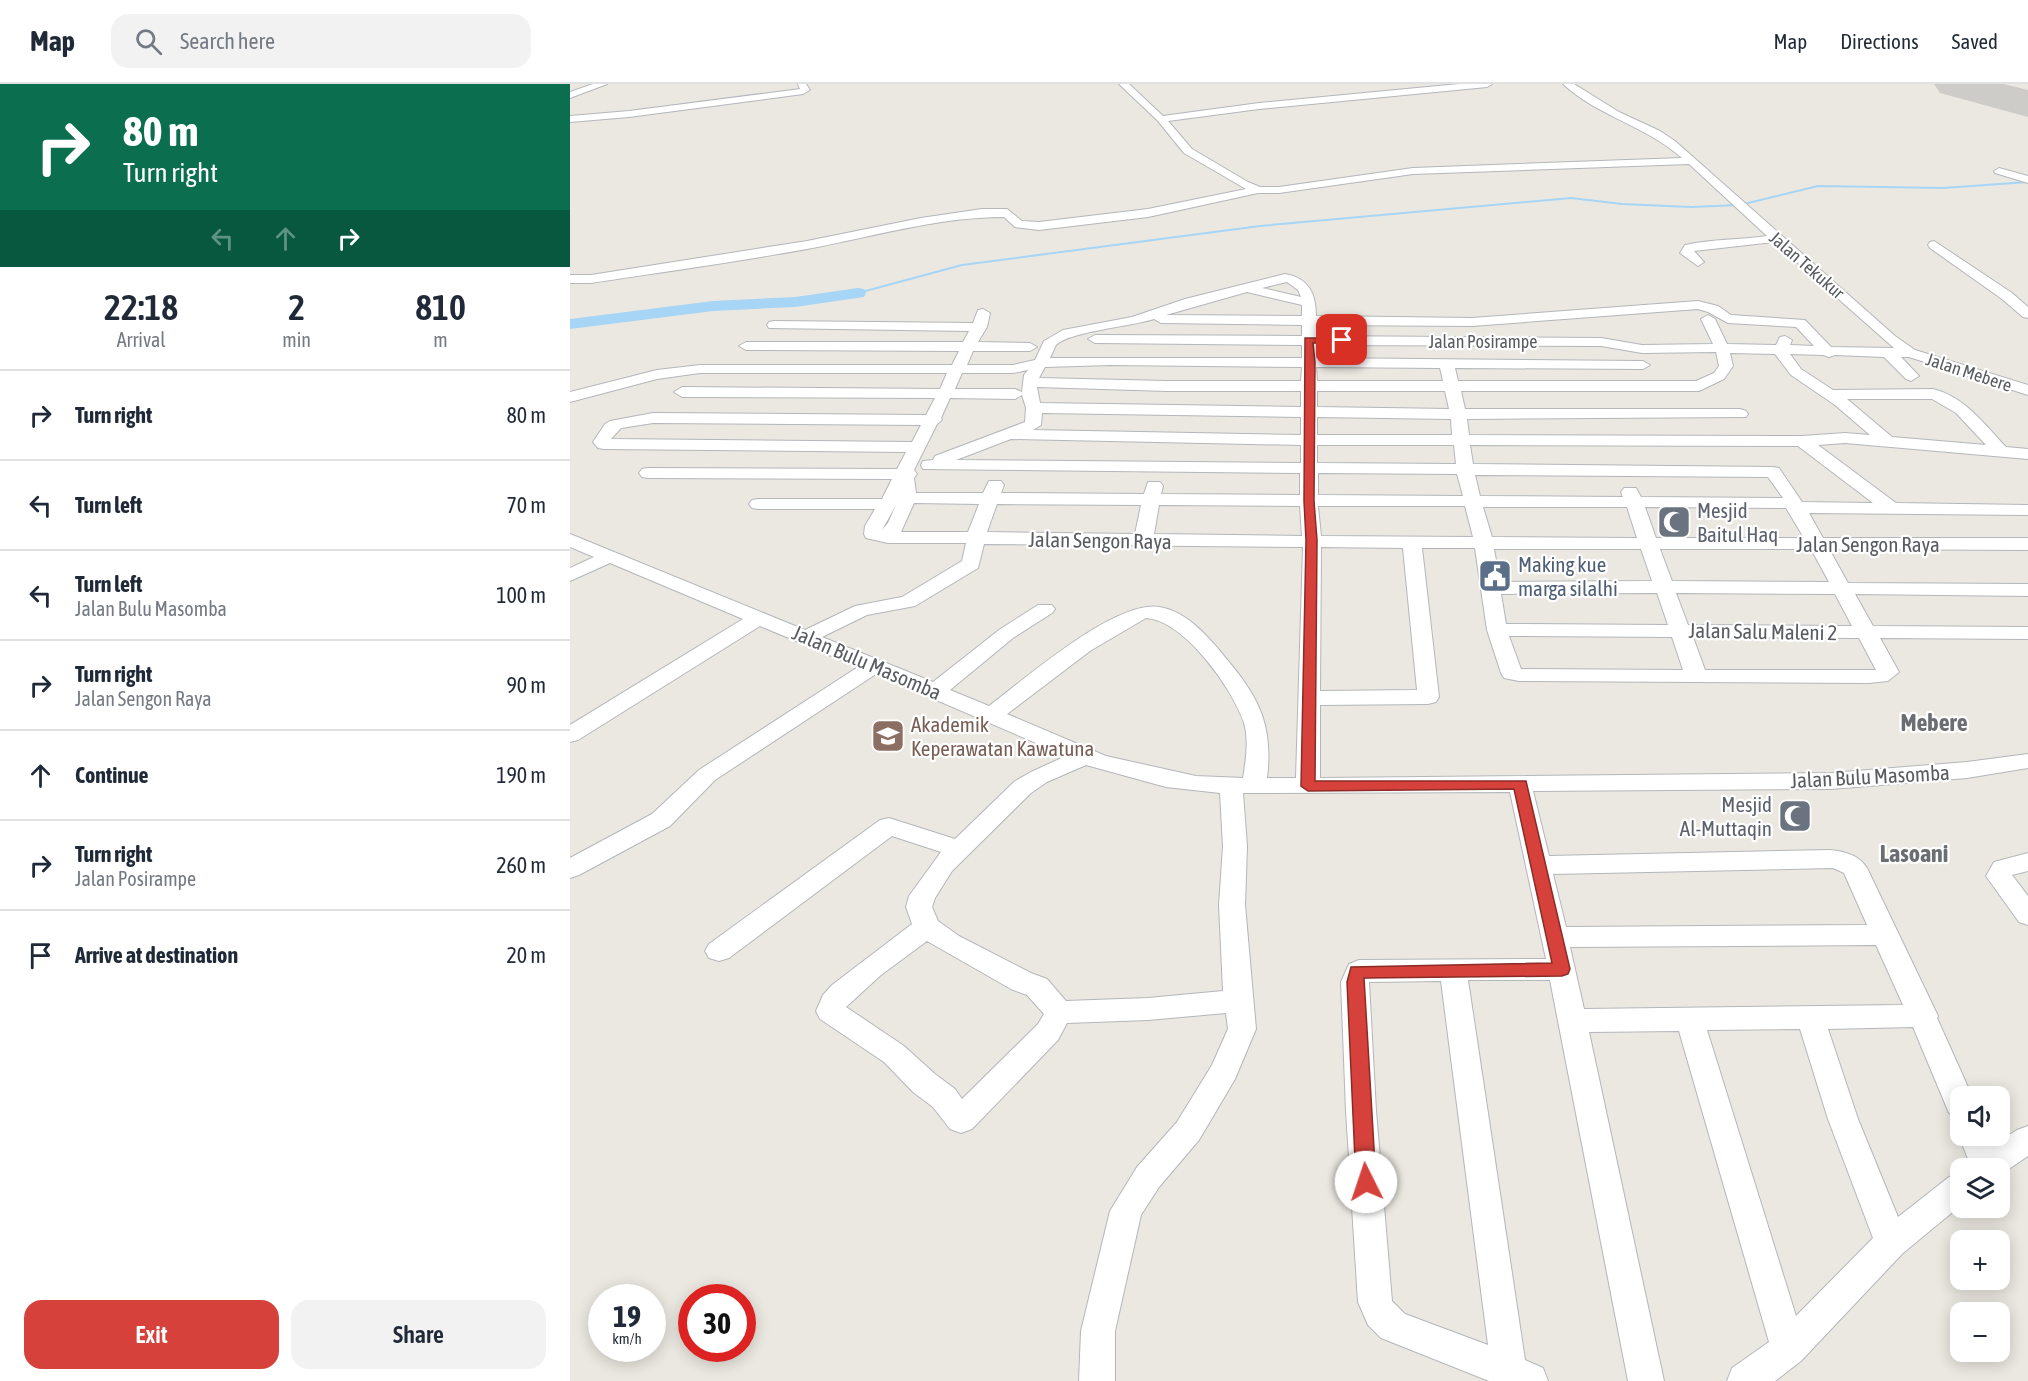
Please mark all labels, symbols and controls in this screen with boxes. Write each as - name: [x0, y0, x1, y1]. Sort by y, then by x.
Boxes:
- search box: [111, 14, 531, 68]
- text: Map: [30, 25, 75, 57]
- icon: search: [132, 25, 165, 58]
- text: Search here: [180, 28, 275, 54]
- text: Map: [1773, 29, 1807, 53]
- text: Directions: [1840, 29, 1919, 53]
- text: Saved: [1952, 29, 1998, 53]
- text: 80 m: [123, 107, 198, 155]
- icon: right: [24, 108, 102, 186]
- text: Turn right: [123, 157, 218, 188]
- icon: left: [206, 222, 239, 255]
- icon: ahead: [269, 222, 302, 255]
- icon: right: [332, 222, 365, 255]
- street label: Jalan Tekukur: [1765, 227, 1849, 304]
- text: 22:18: [104, 286, 178, 328]
- text: 2: [288, 286, 305, 328]
- text: 810: [415, 286, 466, 328]
- pin: [1316, 314, 1367, 365]
- icon: arrive: [1325, 323, 1358, 356]
- text: Arrival: [117, 328, 166, 351]
- text: min: [282, 328, 311, 351]
- text: m: [433, 328, 448, 351]
- street label: Jalan Posirampe: [1428, 331, 1538, 352]
- street label: Jalan Mebere: [1923, 348, 2015, 396]
- icon: right: [24, 399, 57, 432]
- text: Turn right: [75, 402, 152, 428]
- text: 80 m: [506, 402, 546, 428]
- icon: left: [24, 489, 57, 522]
- text: Turn left: [75, 492, 142, 518]
- text: 70 m: [506, 492, 546, 518]
- place label: Mesjid Baitul Haq: [1697, 498, 1778, 546]
- mosque icon: Mesjid Baitul Haq: [1656, 504, 1692, 540]
- street label: Jalan Sengon Raya: [1028, 527, 1172, 553]
- street label: Jalan Sengon Raya: [1796, 532, 1940, 556]
- place label: Making kue marga silalhi: [1518, 552, 1618, 600]
- public building icon: Making kue marga silalhi: [1477, 558, 1513, 594]
- text: Turn left: [75, 571, 142, 597]
- icon: left: [24, 579, 57, 612]
- text: 100 m: [496, 582, 546, 608]
- text: Jalan Bulu Masomba: [75, 597, 227, 620]
- street label: Jalan Salu Maleni 2: [1689, 618, 1837, 644]
- street label: Jalan Bulu Masomba: [789, 620, 945, 704]
- text: Turn right: [75, 661, 152, 687]
- icon: right: [24, 669, 57, 702]
- text: 90 m: [506, 672, 546, 698]
- text: Jalan Sengon Raya: [75, 687, 212, 710]
- district label: Mebere: [1900, 709, 1968, 736]
- place label: Akademik Keperawatan Kawatuna: [911, 712, 1094, 760]
- school or university icon: Akademik Keperawatan Kawatuna: [870, 718, 906, 754]
- icon: ahead: [24, 759, 57, 792]
- street label: Jalan Bulu Masomba: [1790, 760, 1950, 792]
- text: Continue: [75, 762, 149, 788]
- text: 190 m: [496, 762, 546, 788]
- place label: Mesjid Al-Muttaqin: [1680, 792, 1772, 840]
- mosque icon: Mesjid Al-Muttaqin: [1777, 798, 1813, 834]
- district label: Lasoani: [1880, 840, 1948, 867]
- text: Turn right: [75, 841, 152, 867]
- icon: right: [24, 849, 57, 882]
- text: 260 m: [496, 852, 546, 878]
- text: Jalan Posirampe: [75, 867, 196, 890]
- icon: arrive: [24, 939, 57, 972]
- text: Arrive at destination: [75, 942, 238, 968]
- text: 20 m: [506, 942, 546, 968]
- map controls: [1950, 1086, 2010, 1362]
- button: sound: [1950, 1086, 2010, 1146]
- position arrow: [1334, 1150, 1398, 1214]
- button: layers: [1950, 1158, 2010, 1218]
- button: +: [1950, 1230, 2010, 1290]
- speed limit sign: 30: [678, 1284, 756, 1362]
- text: 19: [613, 1299, 641, 1333]
- button: Exit: [24, 1300, 279, 1369]
- button: Share: [291, 1300, 546, 1369]
- button: −: [1950, 1302, 2010, 1362]
- text: km/h: [612, 1330, 642, 1347]

